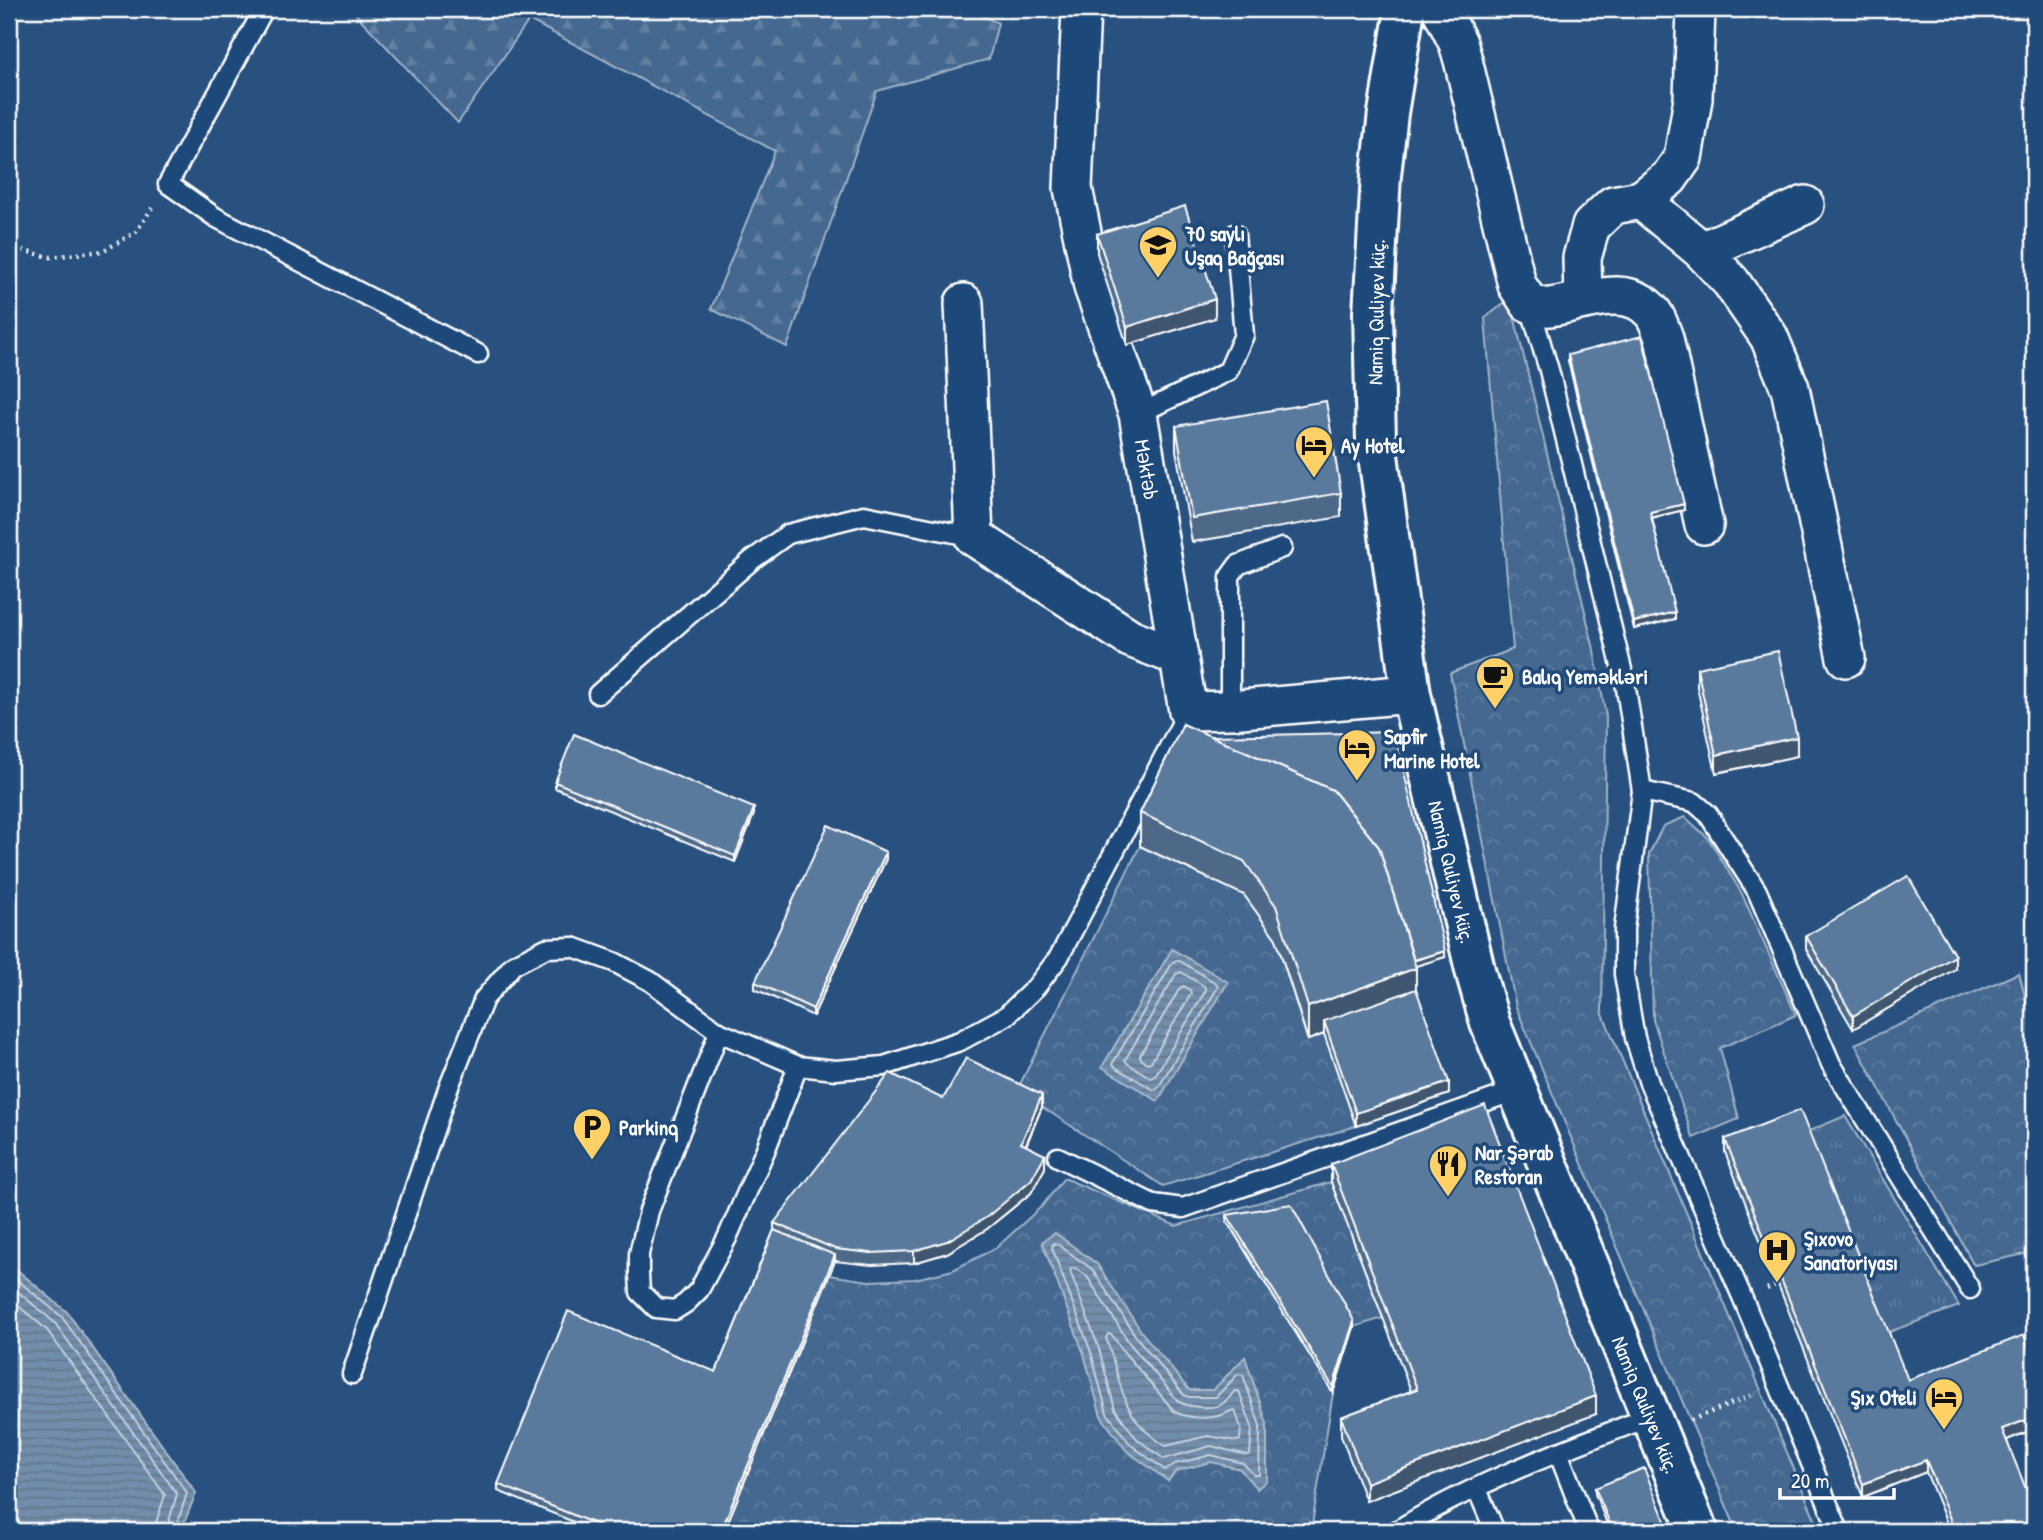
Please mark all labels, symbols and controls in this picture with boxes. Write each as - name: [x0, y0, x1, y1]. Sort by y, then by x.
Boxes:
- place label: 70 saylı Uşaq Bağçası: [1184, 219, 1285, 273]
- school or university icon: 70 saylı Uşaq Bağçası: [1137, 224, 1179, 279]
- street label: Namiq Quliyev küç.: [1360, 239, 1392, 385]
- hotel icon: Ay Hotel: [1293, 424, 1335, 479]
- place label: Ay Hotel: [1341, 431, 1405, 461]
- street label: Məktəb: [1128, 437, 1167, 502]
- cafe icon: Balıq Yeməkləri: [1474, 655, 1516, 710]
- place label: Balıq Yeməkləri: [1522, 662, 1648, 692]
- place label: Sapfir Marine Hotel: [1384, 722, 1480, 775]
- hotel icon: Sapfir Marine Hotel: [1336, 727, 1378, 782]
- street label: Namiq Quliyev küç.: [1422, 798, 1483, 946]
- parking icon: Parkinq: [571, 1106, 613, 1161]
- place label: Parkinq: [619, 1113, 678, 1143]
- place label: Nar Şərab Restoran: [1475, 1138, 1554, 1191]
- restaurant icon: Nar Şərab Restoran: [1427, 1143, 1469, 1198]
- place label: Şıxovo Sanatoriyası: [1804, 1224, 1898, 1278]
- hospital icon: Şıxovo Sanatoriyası: [1756, 1229, 1798, 1284]
- street label: Namiq Quliyev küç.: [1605, 1331, 1687, 1477]
- hotel icon: Şıx Oteli: [1923, 1376, 1965, 1431]
- place label: Şıx Oteli: [1851, 1383, 1917, 1412]
- scale bar: [1780, 1456, 1894, 1500]
- text: 20 m: [1791, 1466, 1829, 1495]

